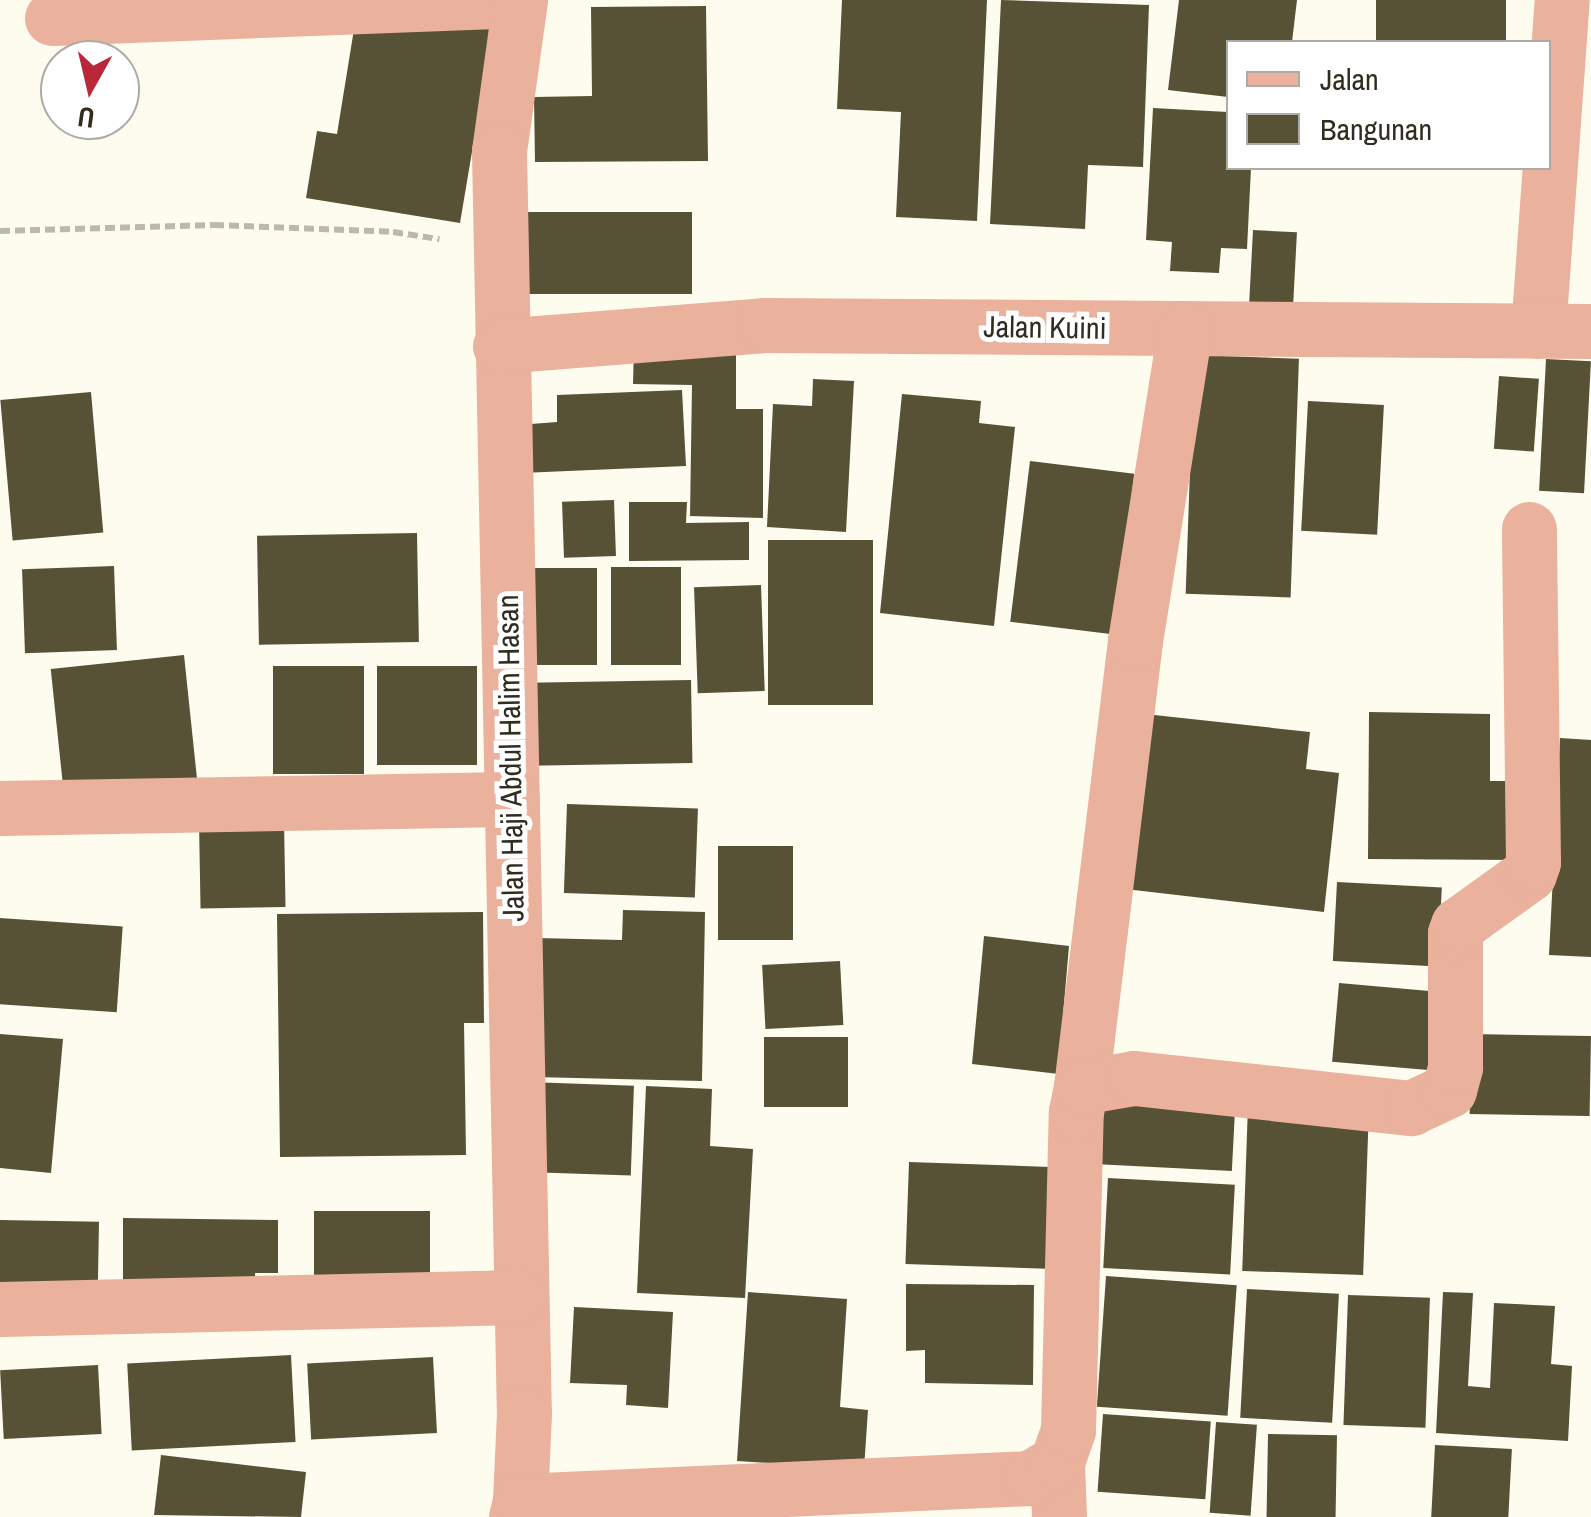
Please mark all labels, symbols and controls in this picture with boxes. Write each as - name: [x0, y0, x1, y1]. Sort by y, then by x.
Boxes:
- north arrow: [40, 40, 140, 140]
- legend: [1226, 40, 1551, 170]
- text: Jalan: [1320, 59, 1379, 99]
- text: U: [75, 98, 97, 138]
- text: Bangunan: [1320, 109, 1432, 149]
- street label: Jalan Kuini: [983, 308, 1107, 346]
- street label: Jalan Haji Abdul Halim Hasan: [489, 594, 531, 922]

